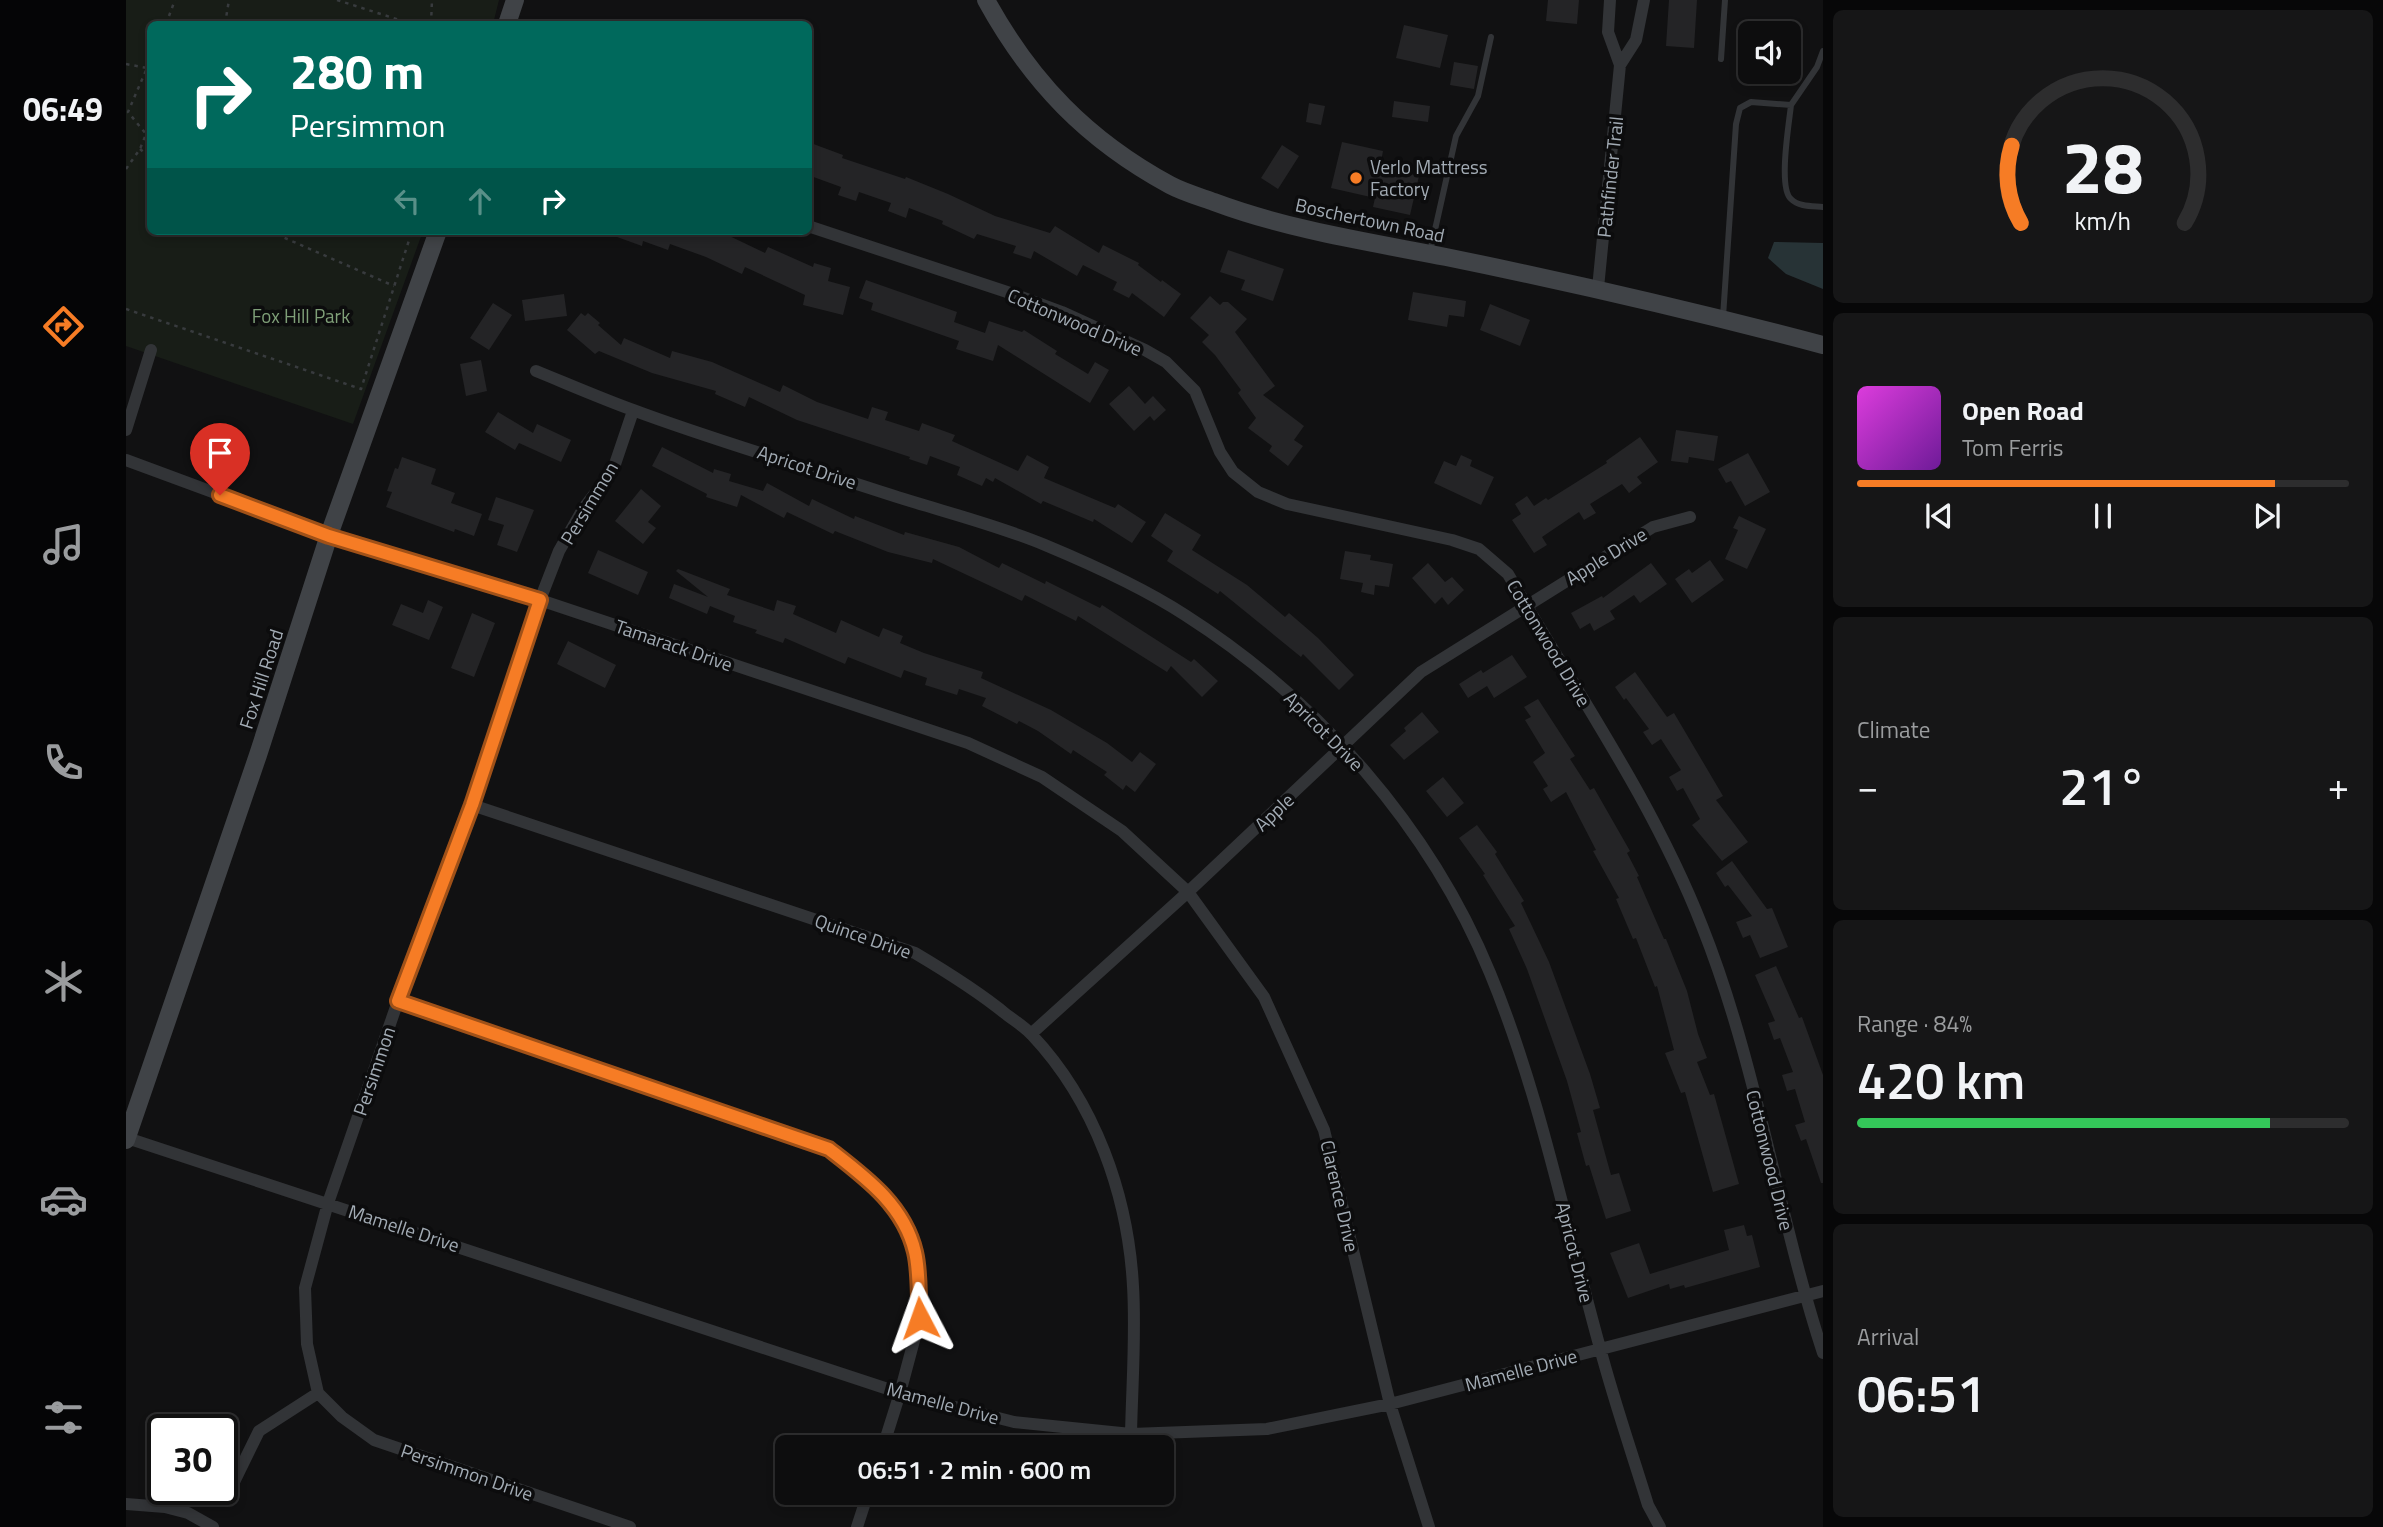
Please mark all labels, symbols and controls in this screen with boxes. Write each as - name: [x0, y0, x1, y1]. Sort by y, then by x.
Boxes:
- map controls: [1738, 21, 1801, 84]
- button: sound: [1738, 21, 1801, 84]
- text: 280 m: [290, 33, 424, 108]
- icon: right: [175, 49, 266, 140]
- text: 06:49: [23, 85, 103, 133]
- text: Persimmon: [290, 101, 446, 149]
- text: 28: [2062, 111, 2144, 221]
- street label: Pathfinder Trail: [1589, 115, 1630, 239]
- place label: Verlo Mattress Factory: [1370, 152, 1488, 203]
- marker: Verlo Mattress Factory: [1348, 170, 1364, 186]
- icon: left: [388, 182, 426, 220]
- icon: ahead: [461, 182, 499, 220]
- icon: right: [534, 182, 572, 220]
- street label: Boschertown Road: [1293, 190, 1447, 249]
- text: km/h: [2075, 202, 2131, 240]
- street label: Cottonwood Drive: [1003, 280, 1147, 363]
- park label: Fox Hill Park: [252, 301, 350, 330]
- icon: directions: [39, 302, 88, 351]
- text: Open Road: [1962, 391, 2084, 430]
- pin: [190, 423, 250, 495]
- text: Tom Ferris: [1962, 430, 2063, 465]
- icon: arrive: [201, 434, 239, 472]
- street label: Apricot Drive: [754, 437, 860, 496]
- street label: Persimmon: [552, 456, 625, 550]
- icon: previous: [1920, 497, 1958, 535]
- icon: pause: [2084, 497, 2122, 535]
- icon: next: [2248, 497, 2286, 535]
- street label: Apple Drive: [1559, 519, 1652, 592]
- icon: music: [39, 520, 88, 569]
- street label: Cottonwood Drive: [1500, 574, 1599, 712]
- street label: Tamarack Drive: [612, 611, 737, 678]
- street label: Fox Hill Road: [231, 625, 290, 732]
- street label: Apricot Drive: [1278, 684, 1371, 777]
- text: Climate: [1857, 712, 1930, 747]
- icon: phone: [39, 738, 88, 787]
- text: 21°: [2059, 746, 2147, 825]
- text: −: [1857, 757, 1878, 815]
- text: +: [2328, 757, 2349, 815]
- street label: Apple: [1247, 786, 1300, 838]
- street label: Quince Drive: [811, 905, 915, 966]
- icon: climate: [39, 957, 88, 1006]
- text: Range · 84%: [1857, 1006, 1972, 1041]
- street label: Persimmon: [345, 1022, 402, 1119]
- text: 420 km: [1857, 1040, 2025, 1119]
- street label: Cottonwood Drive: [1739, 1087, 1802, 1233]
- street label: Clarence Drive: [1314, 1137, 1367, 1255]
- icon: car: [39, 1175, 88, 1224]
- street label: Mamelle Drive: [345, 1196, 463, 1259]
- street label: Apricot Drive: [1549, 1199, 1602, 1305]
- position arrow: [883, 1281, 957, 1355]
- text: Arrival: [1857, 1319, 1919, 1354]
- street label: Mamelle Drive: [1462, 1341, 1580, 1398]
- text: 06:51: [1857, 1353, 1986, 1432]
- street label: Mamelle Drive: [884, 1374, 1002, 1431]
- icon: filters: [39, 1393, 88, 1442]
- speed limit sign: 30: [147, 1414, 238, 1505]
- street label: Persimmon Drive: [397, 1435, 537, 1508]
- text: 06:51 · 2 min · 600 m: [858, 1450, 1091, 1489]

